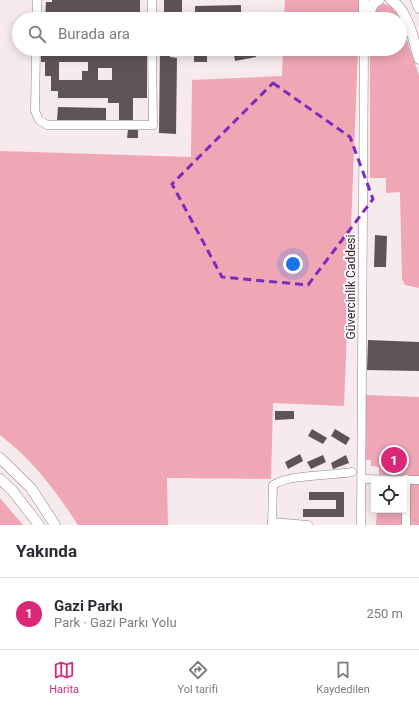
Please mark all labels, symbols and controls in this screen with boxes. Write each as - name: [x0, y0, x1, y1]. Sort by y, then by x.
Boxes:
- search box: [12, 12, 407, 56]
- icon: search: [26, 23, 48, 45]
- text: Burada ara: [58, 25, 130, 43]
- street label: Güvercinlik Caddesi: [344, 234, 358, 339]
- your location: [283, 254, 303, 274]
- pin: 1: [381, 445, 407, 475]
- map controls: [371, 477, 407, 513]
- button: locate: [371, 477, 407, 513]
- text: Yakında: [16, 541, 77, 561]
- text: Gazi Parkı: [54, 597, 123, 615]
- text: 1: [25, 606, 33, 621]
- text: 250 m: [366, 606, 403, 621]
- text: Park · Gazi Parkı Yolu: [54, 615, 177, 630]
- tab: Harita: [49, 659, 79, 696]
- tab: Yol tarifi: [177, 659, 218, 696]
- tab: Kaydedilen: [316, 659, 370, 696]

